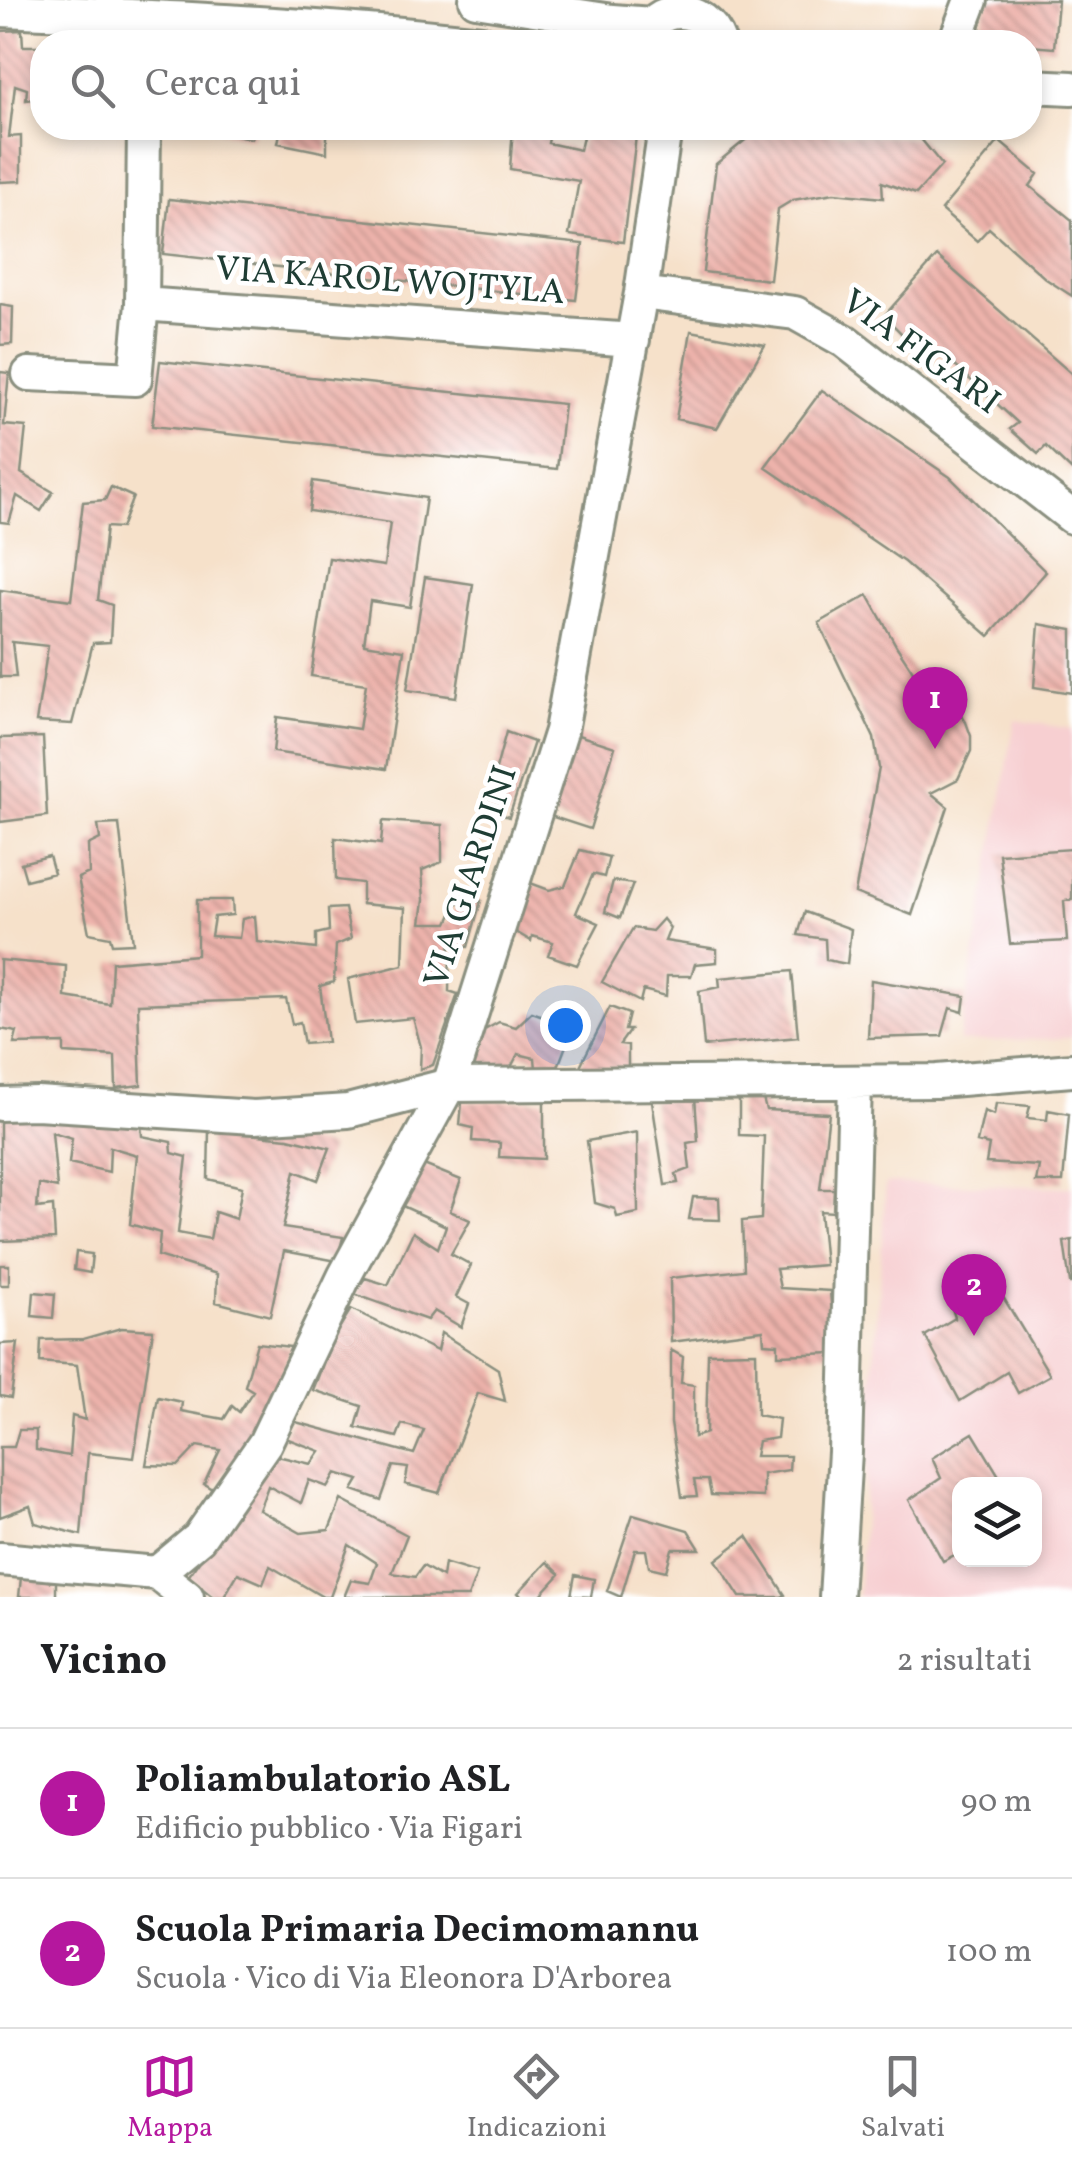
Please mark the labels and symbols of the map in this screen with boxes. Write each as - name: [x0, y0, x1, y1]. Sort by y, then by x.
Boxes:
- street label: VIA KAROL WOJTYLA: [214, 246, 566, 318]
- street label: VIA FIGARI: [831, 279, 1009, 427]
- pin: 1: [902, 666, 968, 749]
- street label: VIA GIARDINI: [413, 760, 531, 994]
- your location: [540, 1000, 591, 1051]
- pin: 2: [942, 1254, 1006, 1336]

